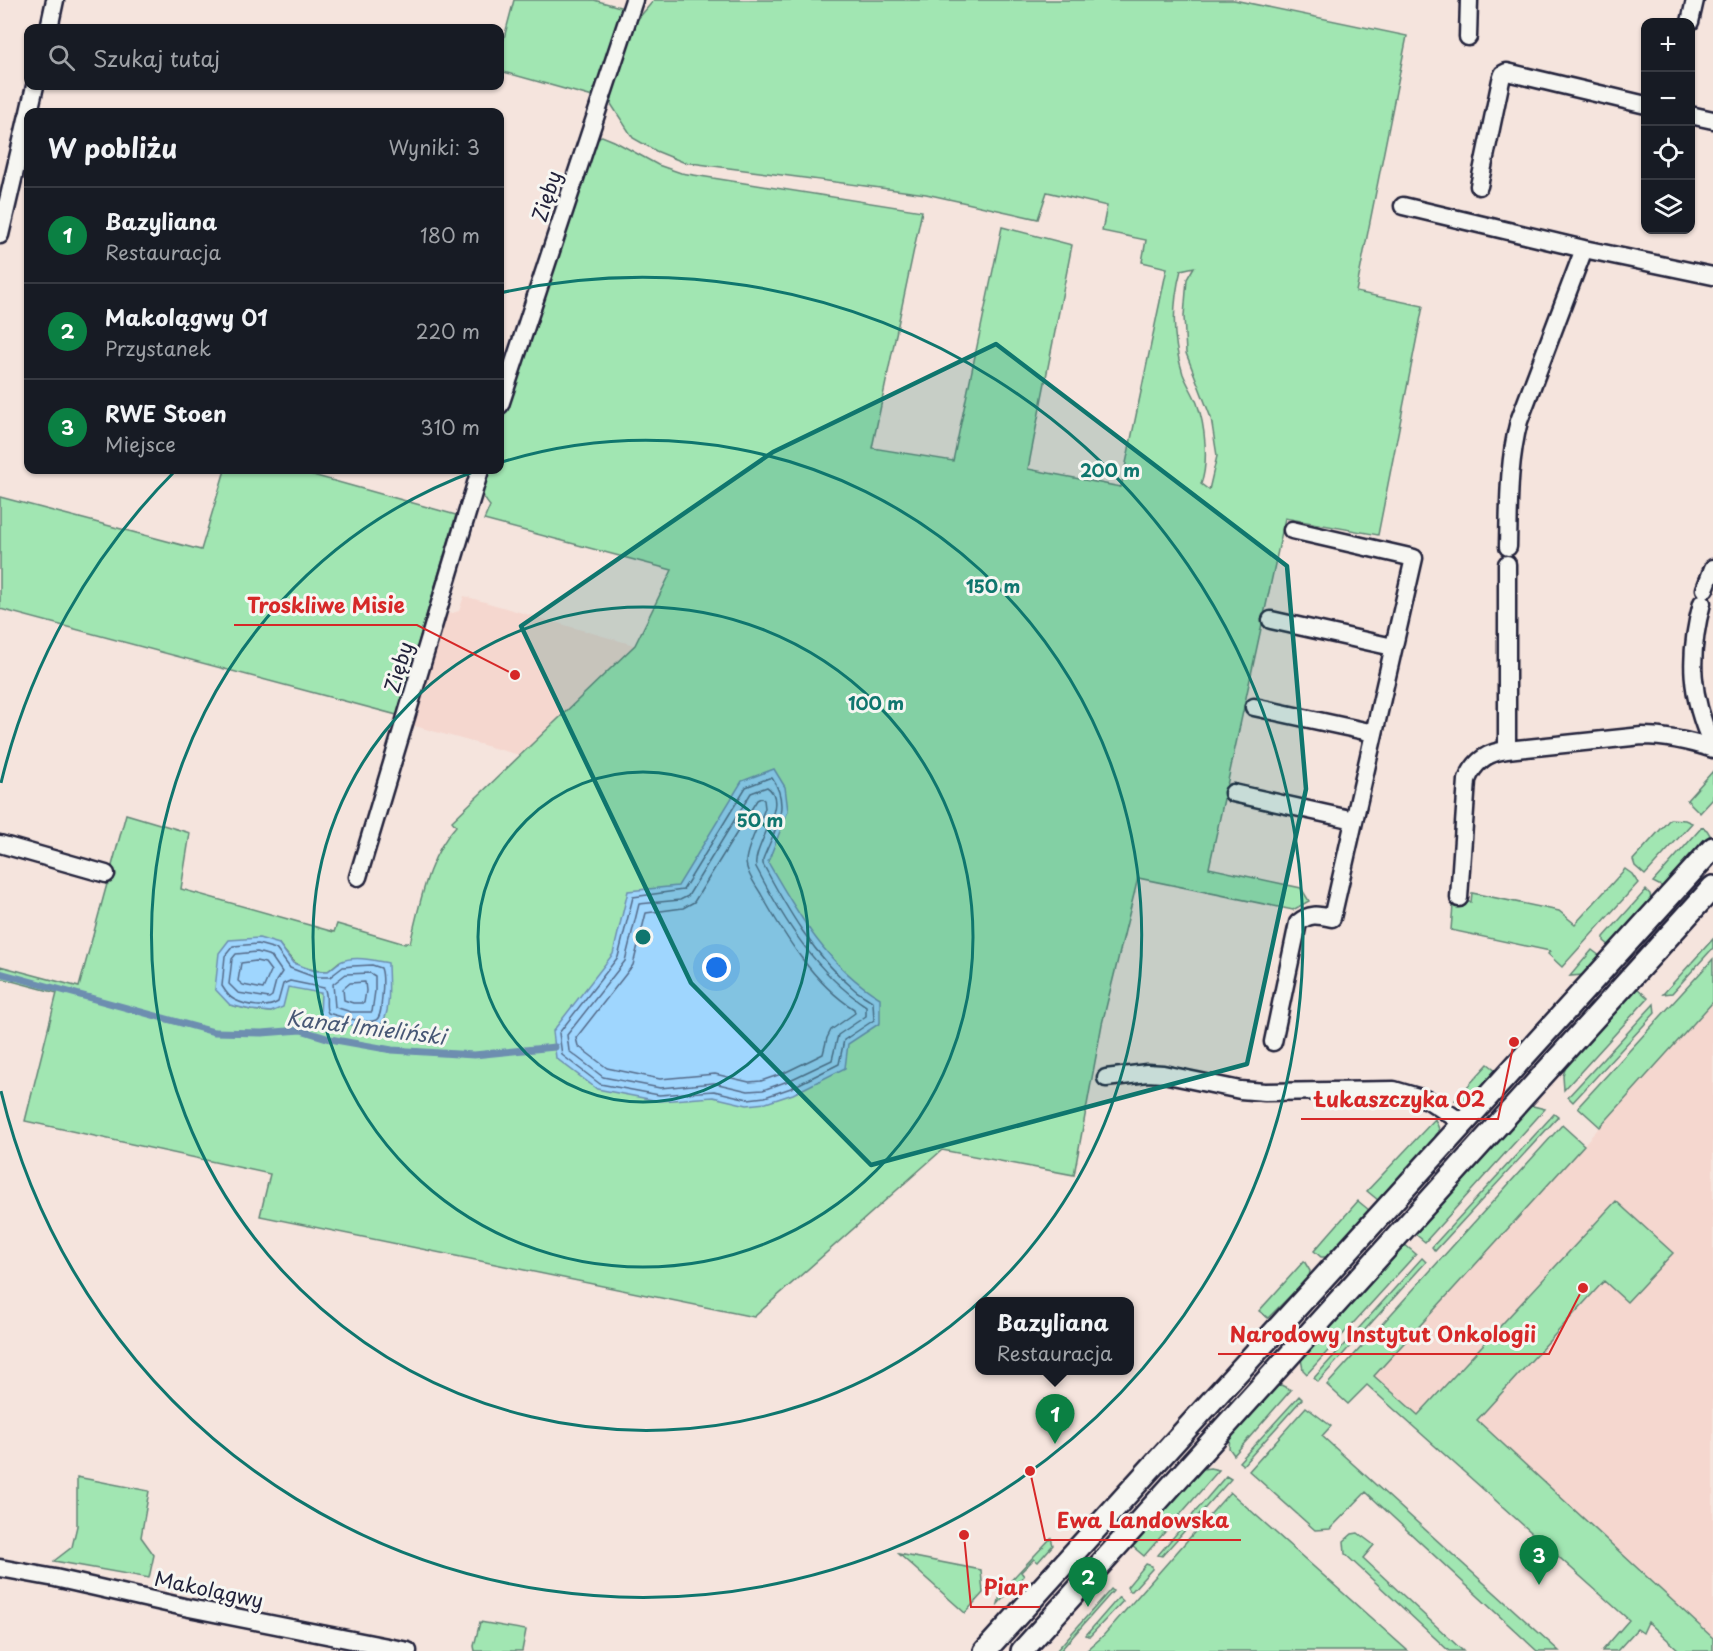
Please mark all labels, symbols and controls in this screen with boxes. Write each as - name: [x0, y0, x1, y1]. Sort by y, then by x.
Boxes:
- map controls: [1641, 18, 1695, 234]
- button: +: [1641, 18, 1695, 72]
- search box: [24, 24, 504, 90]
- icon: search: [45, 41, 78, 74]
- text: Szukaj tutaj: [93, 41, 220, 74]
- button: −: [1641, 72, 1695, 126]
- button: locate: [1641, 126, 1695, 180]
- text: W pobliżu: [48, 128, 177, 167]
- text: Wyniki: 3: [388, 132, 480, 162]
- street label: Zięby: [524, 167, 568, 225]
- button: layers: [1641, 180, 1695, 234]
- text: Bazyliana: [105, 204, 217, 237]
- text: 1: [63, 220, 72, 250]
- text: 180 m: [420, 220, 480, 250]
- text: Restauracja: [105, 237, 221, 267]
- text: Makolągwy 01: [105, 300, 268, 333]
- text: 2: [60, 316, 75, 346]
- text: 220 m: [416, 316, 480, 346]
- text: Przystanek: [105, 333, 211, 363]
- text: RWE Stoen: [105, 396, 227, 429]
- text: 3: [61, 412, 74, 442]
- text: 310 m: [420, 412, 480, 442]
- text: Miejsce: [105, 429, 176, 459]
- text: 200 m: [1080, 456, 1140, 483]
- text: 150 m: [966, 572, 1020, 599]
- callout: Troskliwe Misie: [234, 586, 417, 625]
- text: Troskliwe Misie: [247, 588, 405, 620]
- street label: Zięby: [376, 638, 420, 696]
- text: 100 m: [848, 689, 904, 716]
- text: 50 m: [737, 806, 783, 833]
- centre of rings: [633, 927, 653, 947]
- your location: [702, 953, 731, 982]
- water label: Kanał Imieliński: [285, 1000, 451, 1052]
- callout: Łukaszczyka 02: [1301, 1080, 1498, 1119]
- text: Łukaszczyka 02: [1313, 1082, 1486, 1114]
- popup: [975, 1297, 1134, 1375]
- text: Bazyliana: [997, 1305, 1109, 1338]
- callout: Narodowy Instytut Onkologii: [1218, 1315, 1549, 1354]
- text: Narodowy Instytut Onkologii: [1230, 1317, 1536, 1349]
- text: Restauracja: [997, 1338, 1112, 1368]
- pin: 1: [1036, 1394, 1074, 1444]
- callout: Ewa Landowska: [1045, 1501, 1241, 1540]
- text: Ewa Landowska: [1057, 1503, 1229, 1535]
- pin: 3: [1520, 1536, 1558, 1585]
- pin: 2: [1068, 1558, 1108, 1607]
- street label: Makolągwy: [152, 1563, 266, 1615]
- callout: Piar: [971, 1568, 1040, 1607]
- text: Piar: [983, 1570, 1029, 1602]

